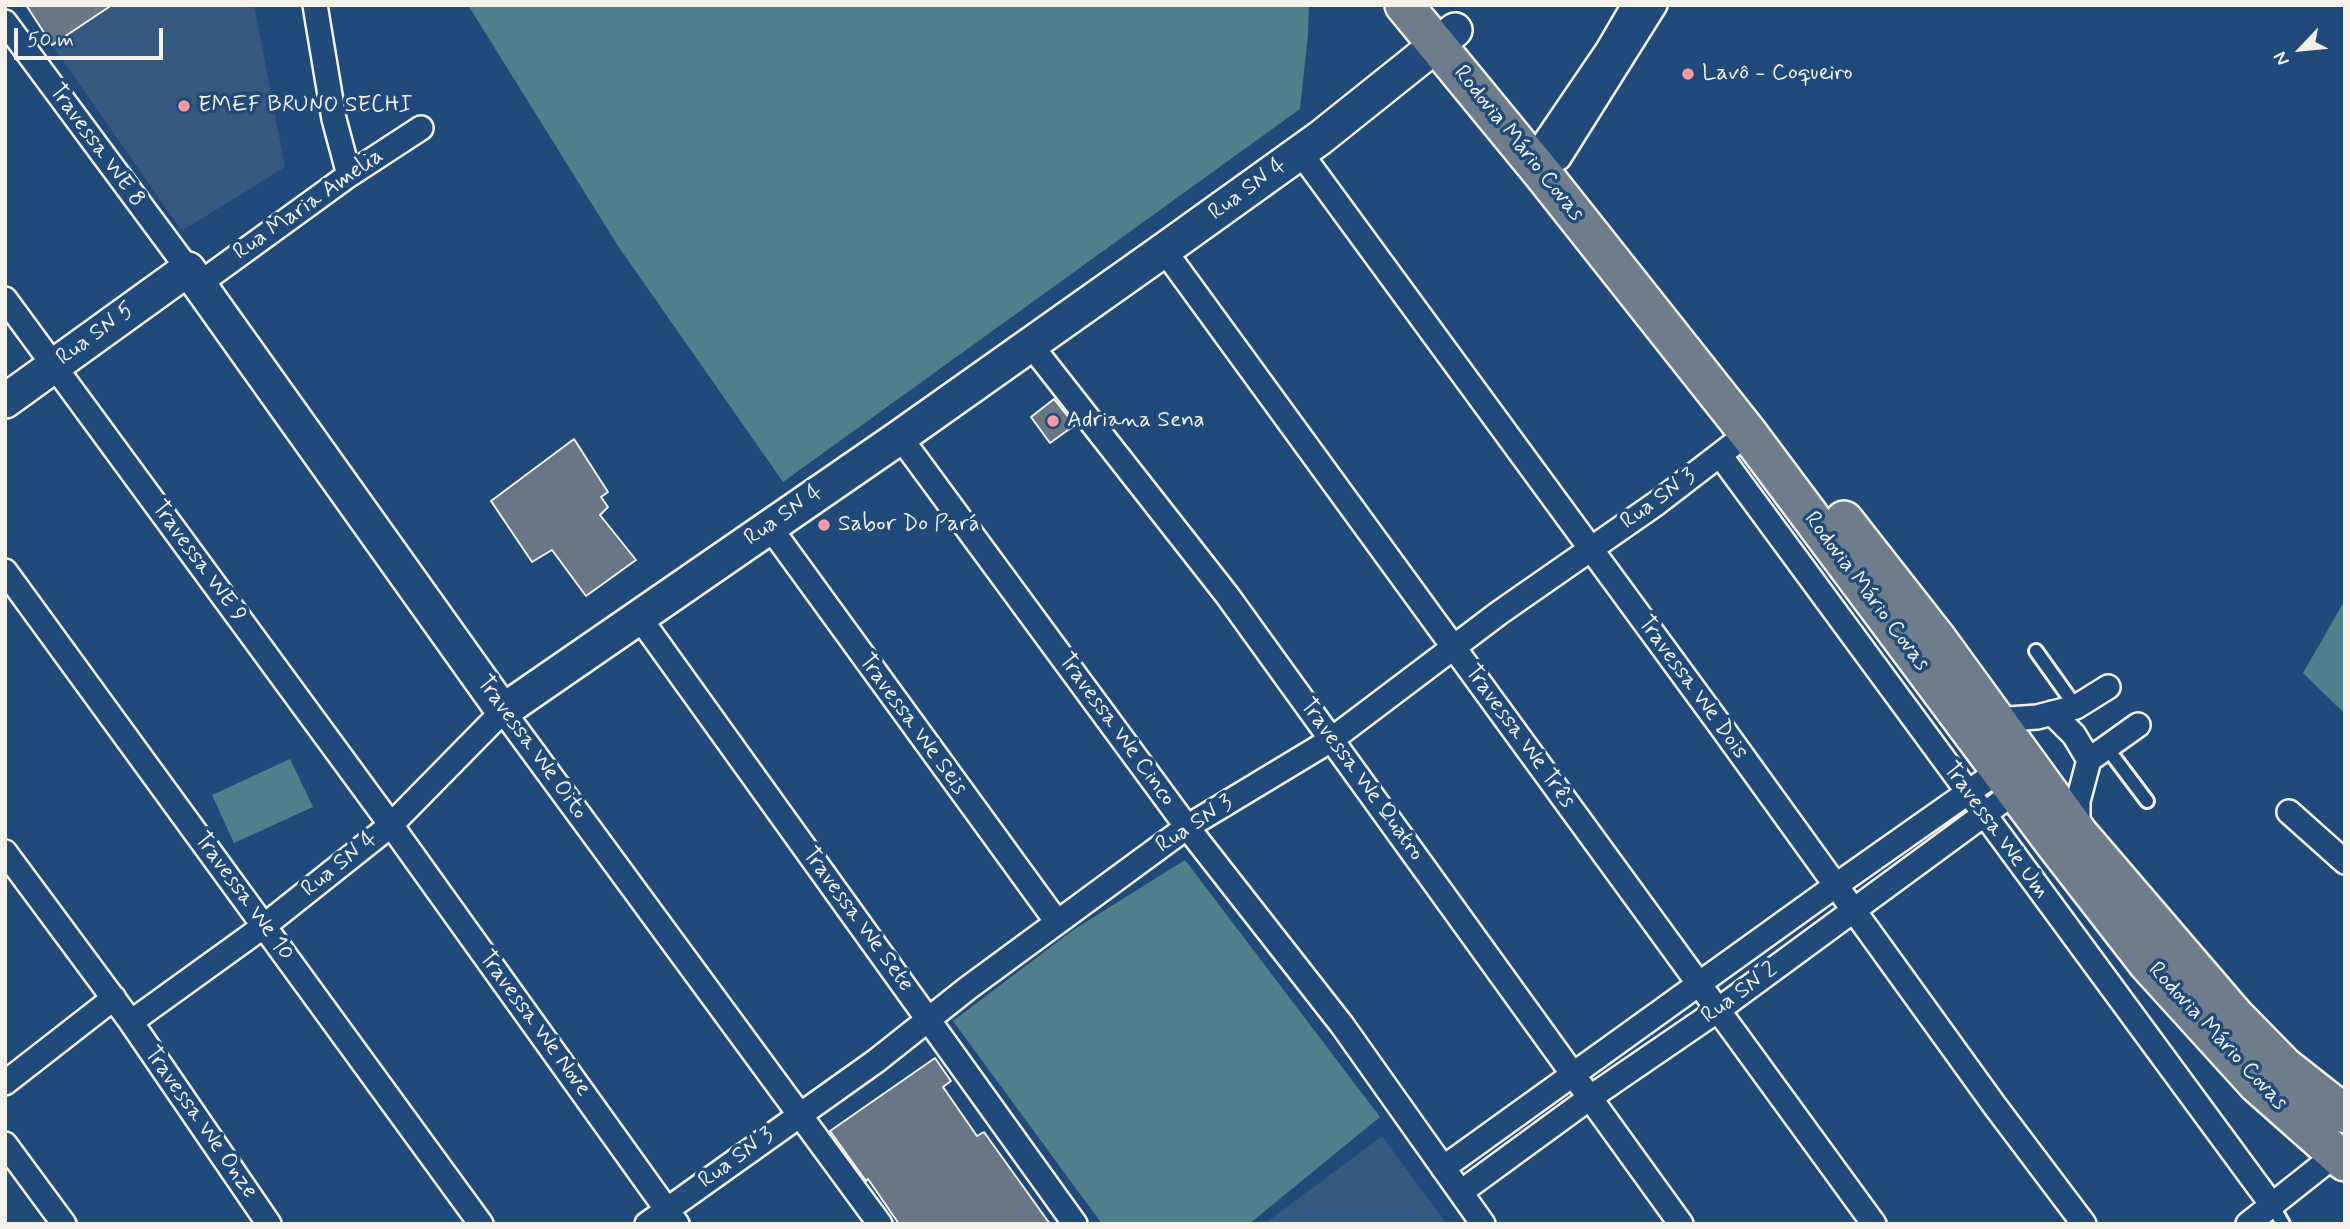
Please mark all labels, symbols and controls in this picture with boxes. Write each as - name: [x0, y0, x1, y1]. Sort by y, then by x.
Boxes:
- scale bar: [18, 14, 166, 58]
- north arrow: [2266, 14, 2336, 84]
- text: 50 m: [27, 26, 74, 54]
- text: N: [2268, 47, 2296, 70]
- street label: Rodovia Mário Covas: [1447, 60, 1589, 228]
- place label: Lavô - Coqueiro: [1702, 60, 1853, 88]
- marker: Lavô - Coqueiro: [1680, 66, 1696, 82]
- street label: Travessa WE 8: [42, 79, 150, 213]
- place label: EMEF BRUNO SECHI: [198, 92, 413, 120]
- marker: EMEF BRUNO SECHI: [176, 98, 192, 114]
- street label: Rua Maria Amelia: [229, 143, 389, 267]
- street label: Rua SN 4: [1204, 153, 1292, 227]
- street label: Rua SN 5: [52, 297, 140, 373]
- place label: Adriana Sena: [1067, 407, 1205, 435]
- marker: Adriana Sena: [1045, 413, 1061, 429]
- street label: Rua SN 3: [1616, 463, 1702, 537]
- street label: Rua SN 4: [739, 479, 829, 553]
- street label: Travessa WE 9: [144, 496, 252, 628]
- street label: Rodovia Mário Covas: [1797, 507, 1935, 677]
- place label: Sabor Do Pará: [838, 511, 980, 539]
- marker: Sabor Do Pará: [816, 517, 832, 533]
- street label: Travessa We Dois: [1631, 611, 1753, 765]
- street label: Travessa We Cinco: [1051, 648, 1181, 812]
- street label: Travessa We Seis: [851, 649, 973, 801]
- street label: Travessa We Três: [1458, 660, 1580, 814]
- street label: Travessa We Oito: [469, 670, 593, 826]
- street label: Travessa We Quatro: [1293, 693, 1429, 867]
- street label: Travessa We Um: [1936, 757, 2054, 905]
- street label: Rua SN 3: [1151, 790, 1239, 860]
- street label: Rua SN 4: [297, 826, 383, 904]
- street label: Travessa We 10: [187, 827, 299, 967]
- street label: Travessa We Sete: [795, 842, 919, 998]
- street label: Travessa We Nove: [472, 945, 596, 1103]
- street label: Rua SN 2: [1697, 957, 1783, 1031]
- street label: Rodovia Mário Covas: [2141, 957, 2293, 1117]
- street label: Travessa We Onze: [137, 1042, 263, 1204]
- street label: Rua SN 3: [694, 1122, 780, 1196]

